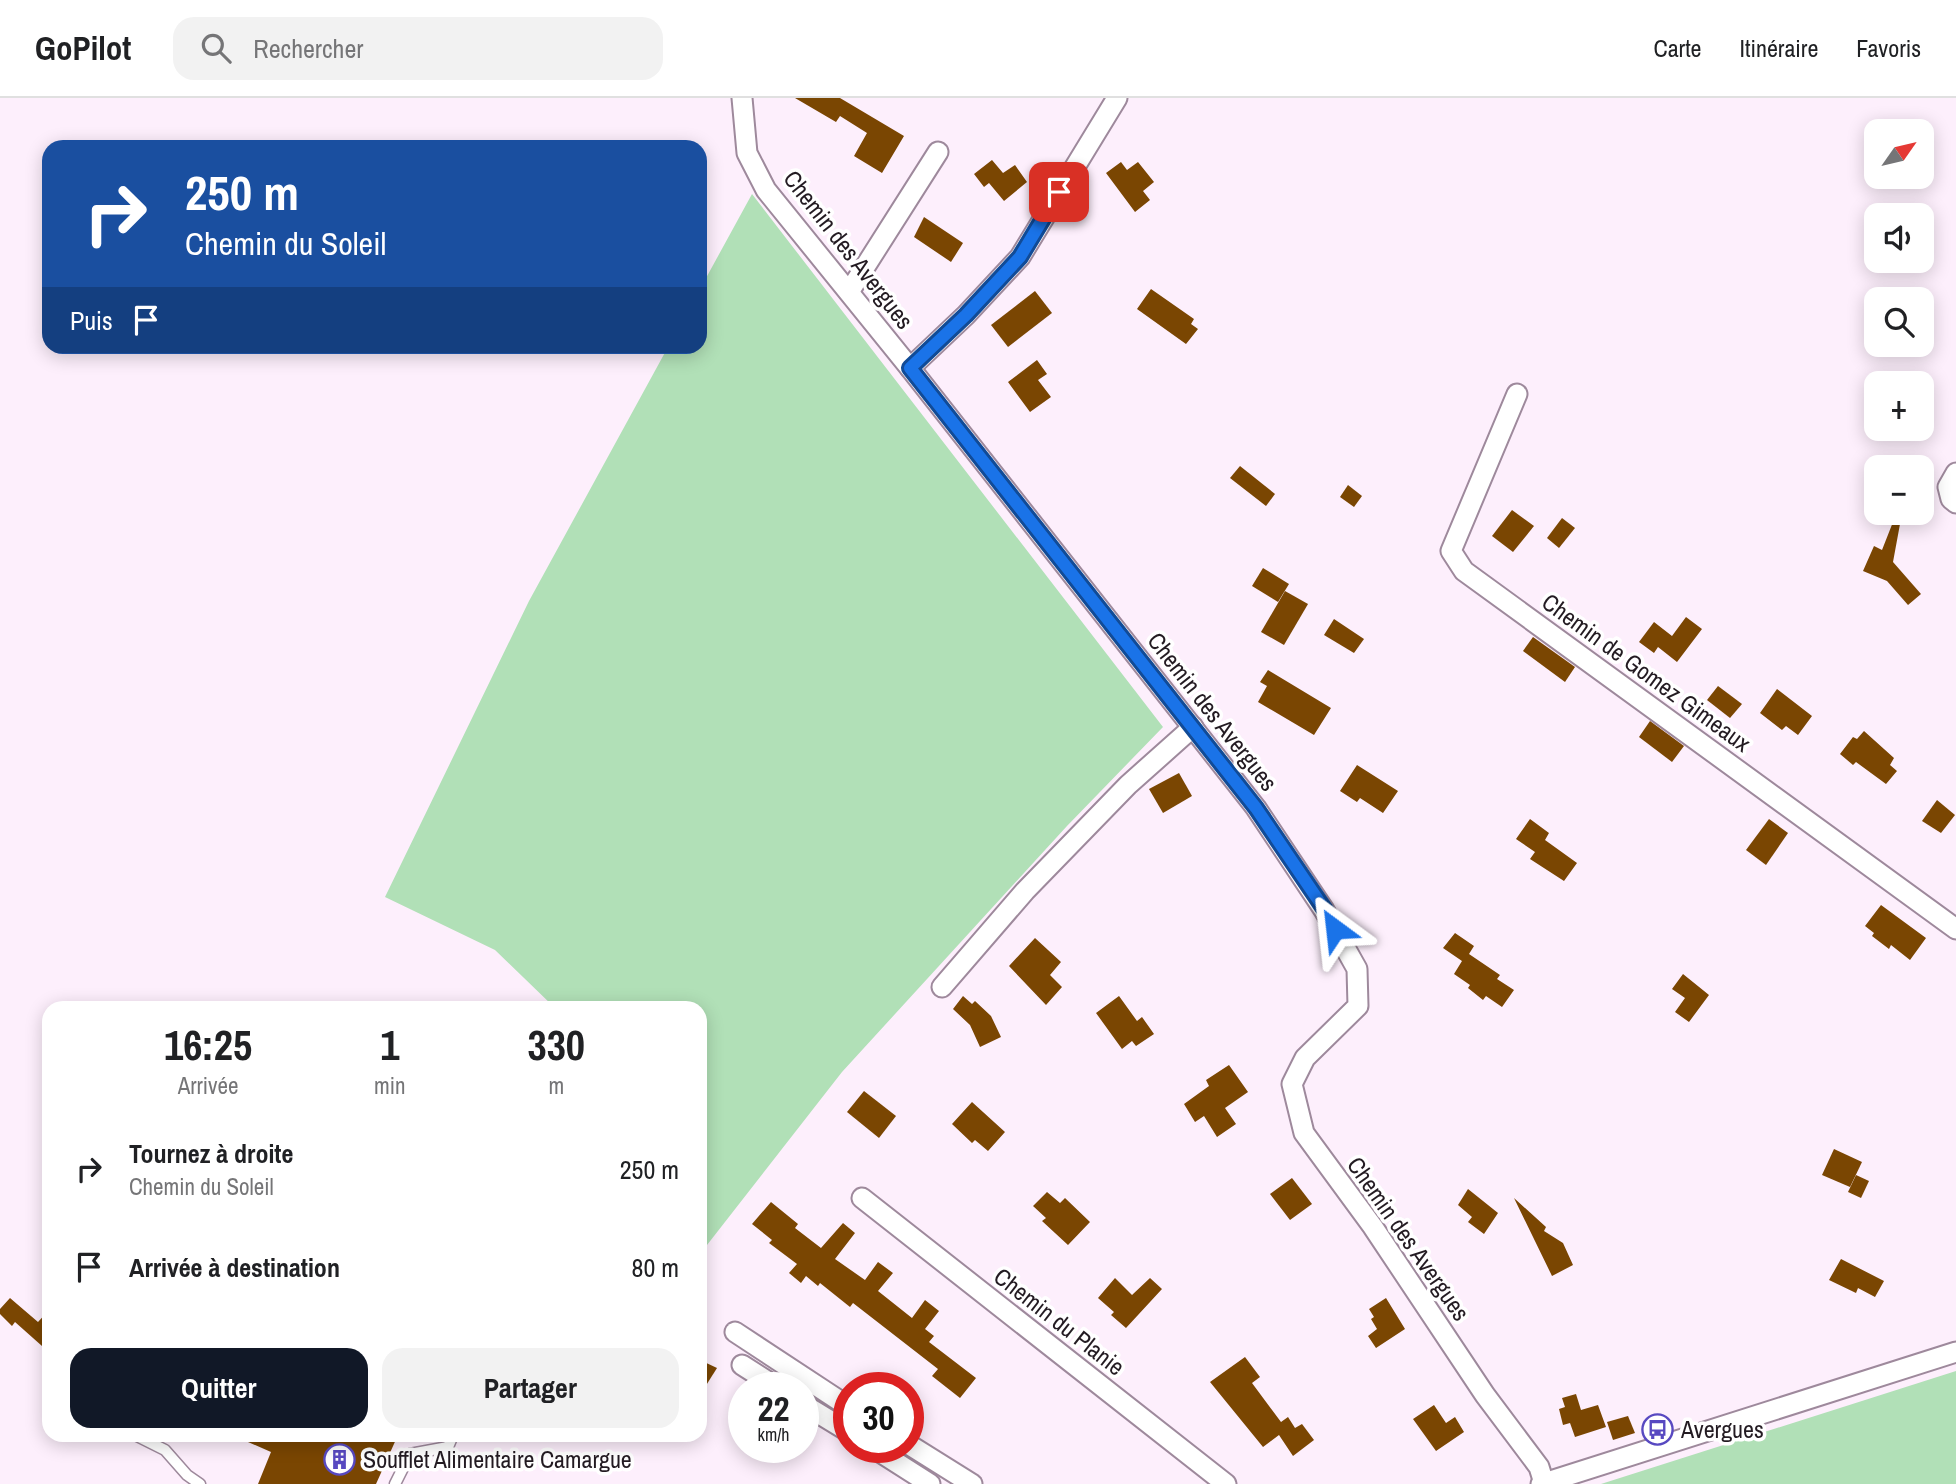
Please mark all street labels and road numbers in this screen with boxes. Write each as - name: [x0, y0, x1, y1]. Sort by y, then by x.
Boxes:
- street label: Chemin des Avergues: [777, 163, 921, 335]
- street label: Chemin de Gomez Gimeaux: [1536, 586, 1757, 759]
- street label: Chemin des Avergues: [1141, 625, 1285, 797]
- street label: Chemin des Avergues: [1340, 1150, 1477, 1327]
- street label: Chemin du Planie: [988, 1260, 1132, 1382]

